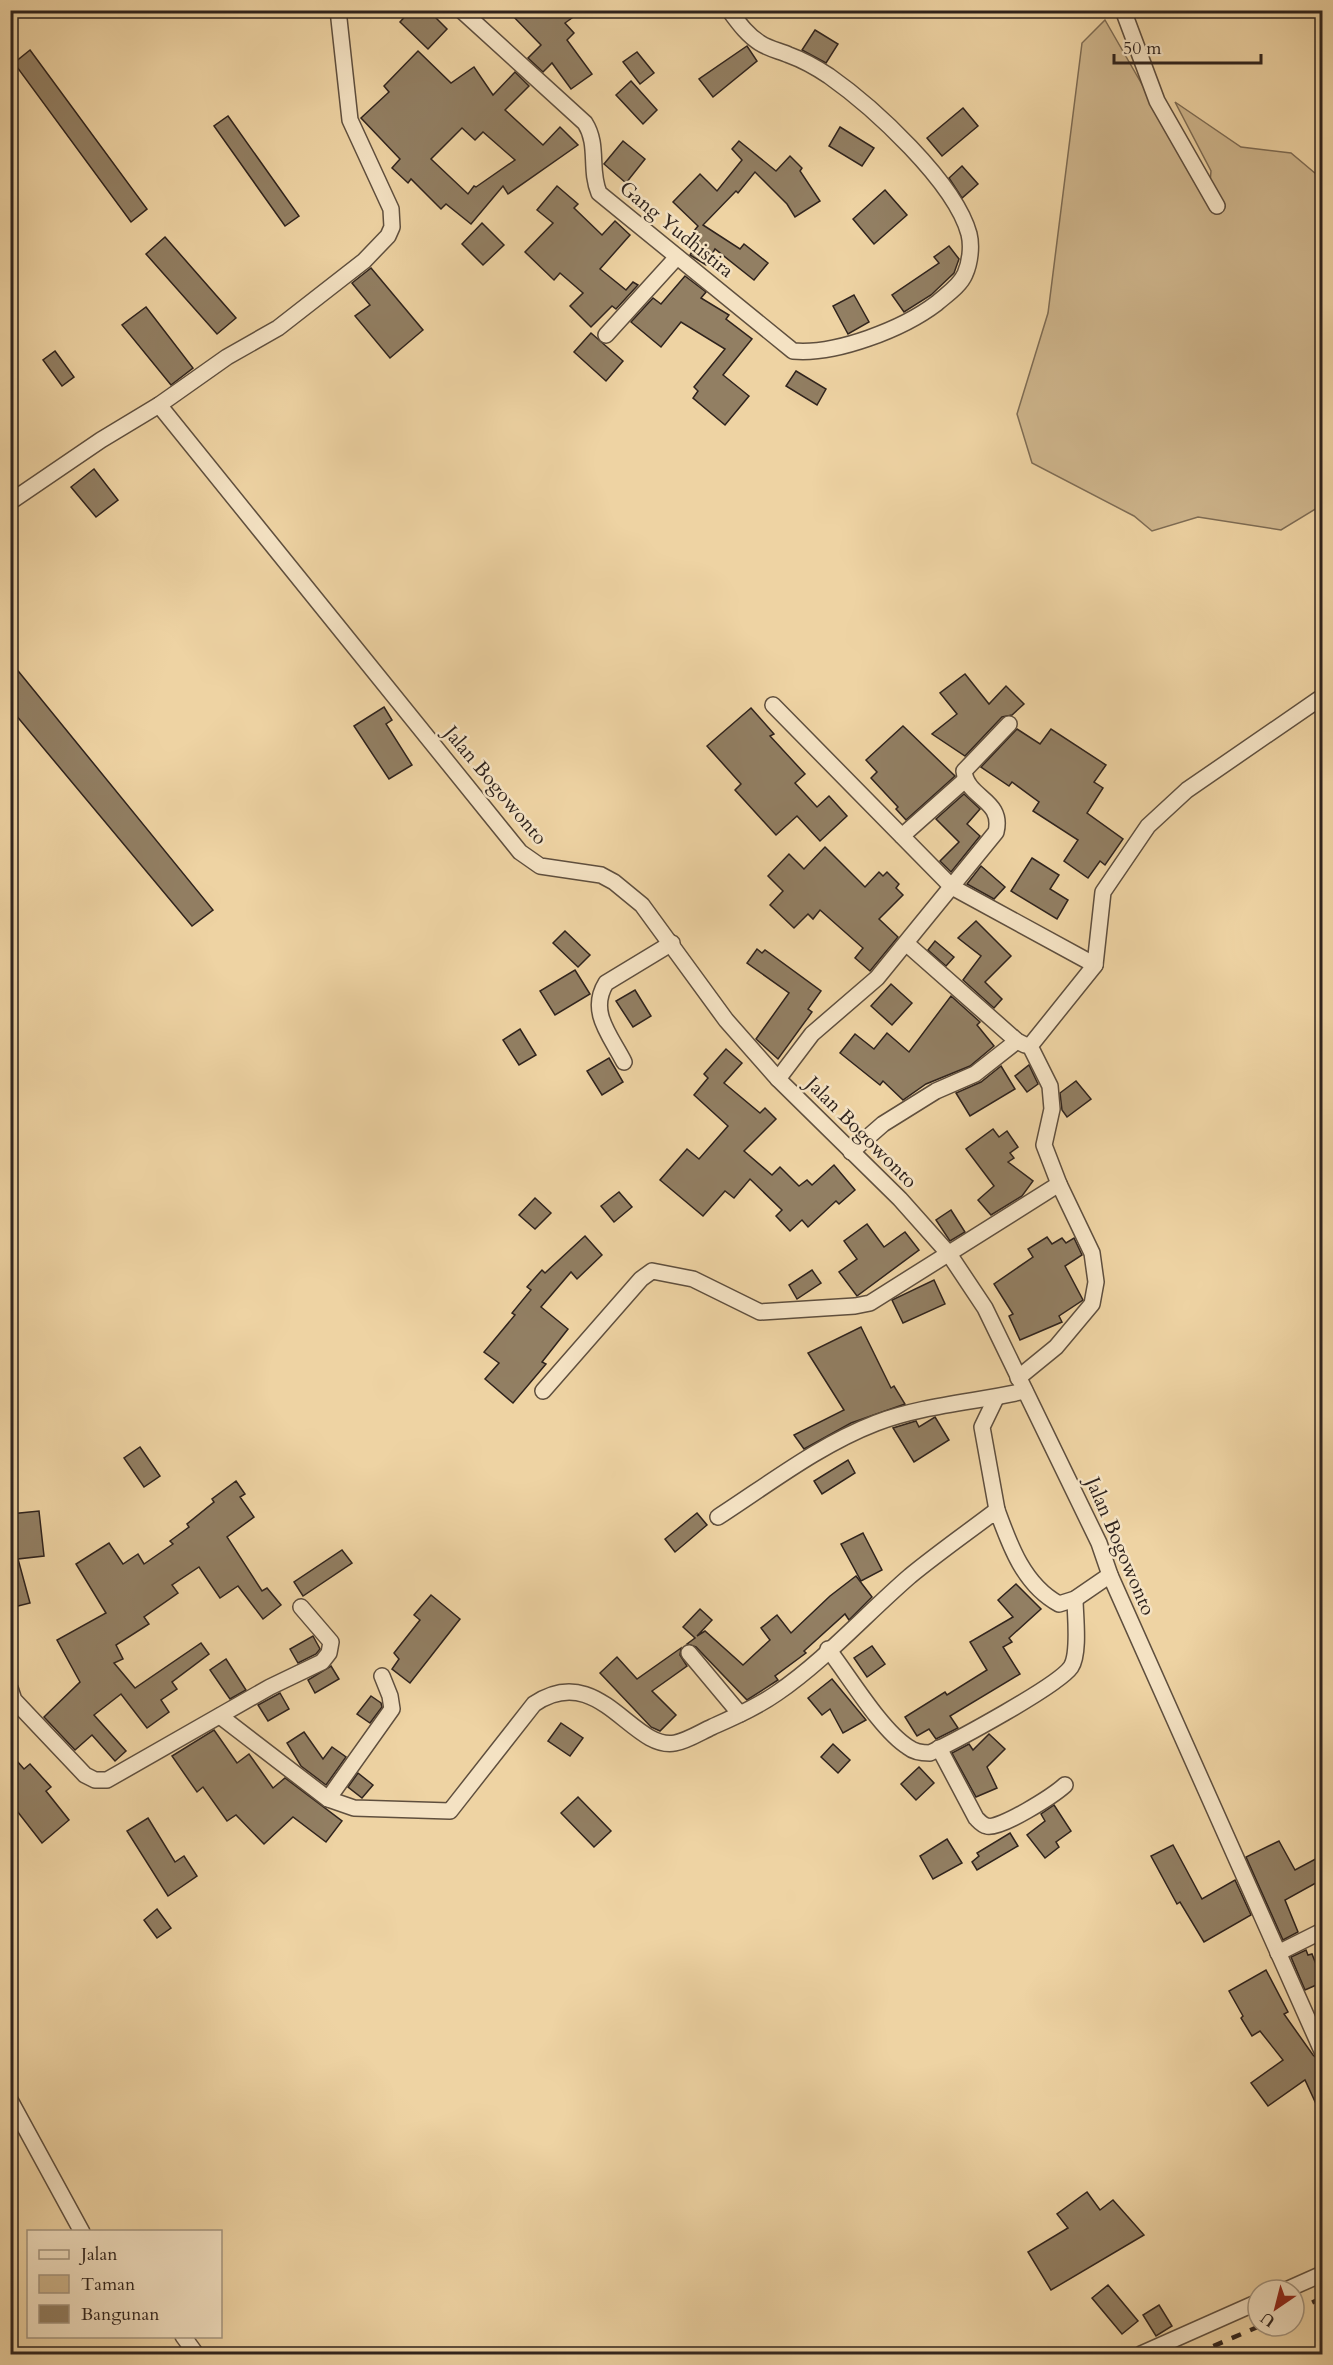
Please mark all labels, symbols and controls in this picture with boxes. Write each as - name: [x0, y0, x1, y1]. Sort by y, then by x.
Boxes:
- scale bar: [1114, 27, 1261, 65]
- text: 50 m: [1123, 36, 1162, 61]
- street label: Gang Yudhistira: [614, 175, 740, 284]
- street label: Jalan Bogowonto: [436, 718, 554, 851]
- street label: Jalan Bogowonto: [798, 1068, 924, 1194]
- street label: Jalan Bogowonto: [1078, 1470, 1162, 1620]
- legend: [27, 2230, 222, 2338]
- text: Jalan: [78, 2242, 118, 2267]
- text: Taman: [81, 2272, 136, 2297]
- north arrow: [1246, 2278, 1306, 2338]
- text: Bangunan: [81, 2302, 160, 2327]
- text: U: [1256, 2307, 1280, 2332]

